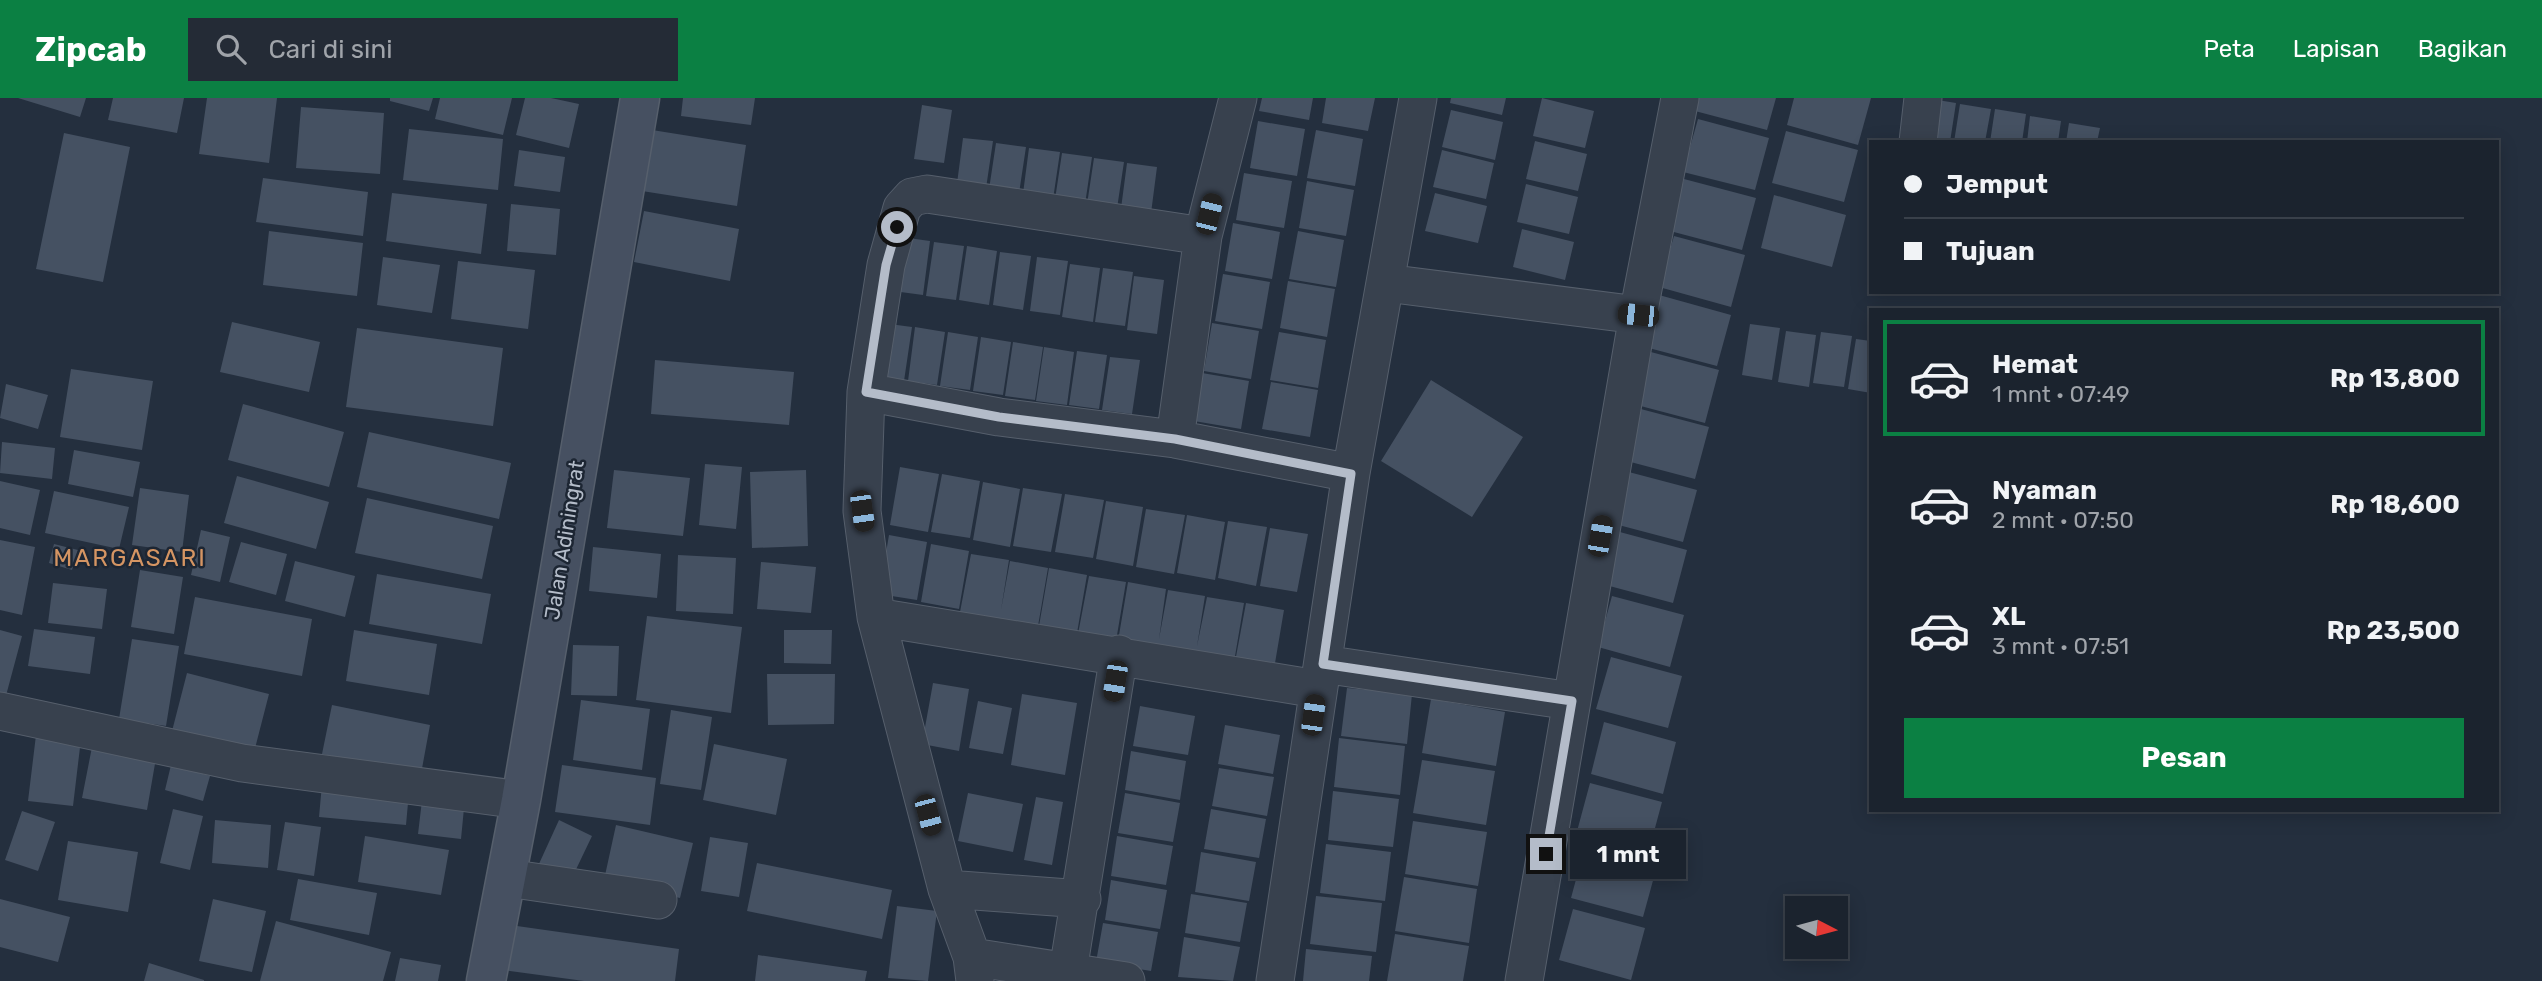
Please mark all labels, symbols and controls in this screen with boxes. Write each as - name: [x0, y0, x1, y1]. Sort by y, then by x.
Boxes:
- search box: [188, 18, 678, 81]
- text: Zipcab: [35, 30, 146, 69]
- icon: search: [212, 30, 250, 68]
- text: Cari di sini: [268, 34, 392, 65]
- text: Peta: [2203, 35, 2255, 63]
- text: Lapisan: [2293, 35, 2380, 63]
- text: Bagikan: [2418, 35, 2507, 63]
- text: Jemput: [1946, 169, 2048, 200]
- car: [1194, 191, 1225, 237]
- route start: [881, 211, 913, 243]
- text: Tujuan: [1946, 236, 2035, 267]
- car: [1617, 302, 1660, 328]
- icon: car: [1908, 347, 1971, 410]
- text: Hemat: [1992, 349, 2078, 380]
- text: Rp 13,800: [2330, 363, 2460, 394]
- text: 1 mnt · 07:49: [1992, 380, 2130, 408]
- street label: Jalan Adiningrat: [539, 459, 589, 621]
- icon: car: [1908, 473, 1971, 536]
- text: Nyaman: [1992, 475, 2097, 506]
- car: [849, 489, 876, 533]
- text: Rp 18,600: [2330, 489, 2460, 520]
- text: 2 mnt · 07:50: [1992, 506, 2134, 534]
- car: [1587, 513, 1614, 559]
- district label: MARGASARI: [53, 544, 207, 572]
- icon: car: [1908, 599, 1971, 662]
- text: XL: [1992, 601, 2025, 632]
- text: Rp 23,500: [2327, 615, 2460, 646]
- text: 3 mnt · 07:51: [1992, 632, 2129, 660]
- car: [1102, 659, 1129, 703]
- car: [1300, 693, 1327, 737]
- button: Pesan: [1904, 718, 2464, 798]
- car: [913, 792, 944, 838]
- callout: 1 mnt: [1570, 830, 1686, 878]
- route end: [1530, 838, 1562, 870]
- text: 1 mnt: [1597, 840, 1659, 868]
- north arrow: [1785, 896, 1848, 959]
- map controls: [1785, 896, 1848, 959]

